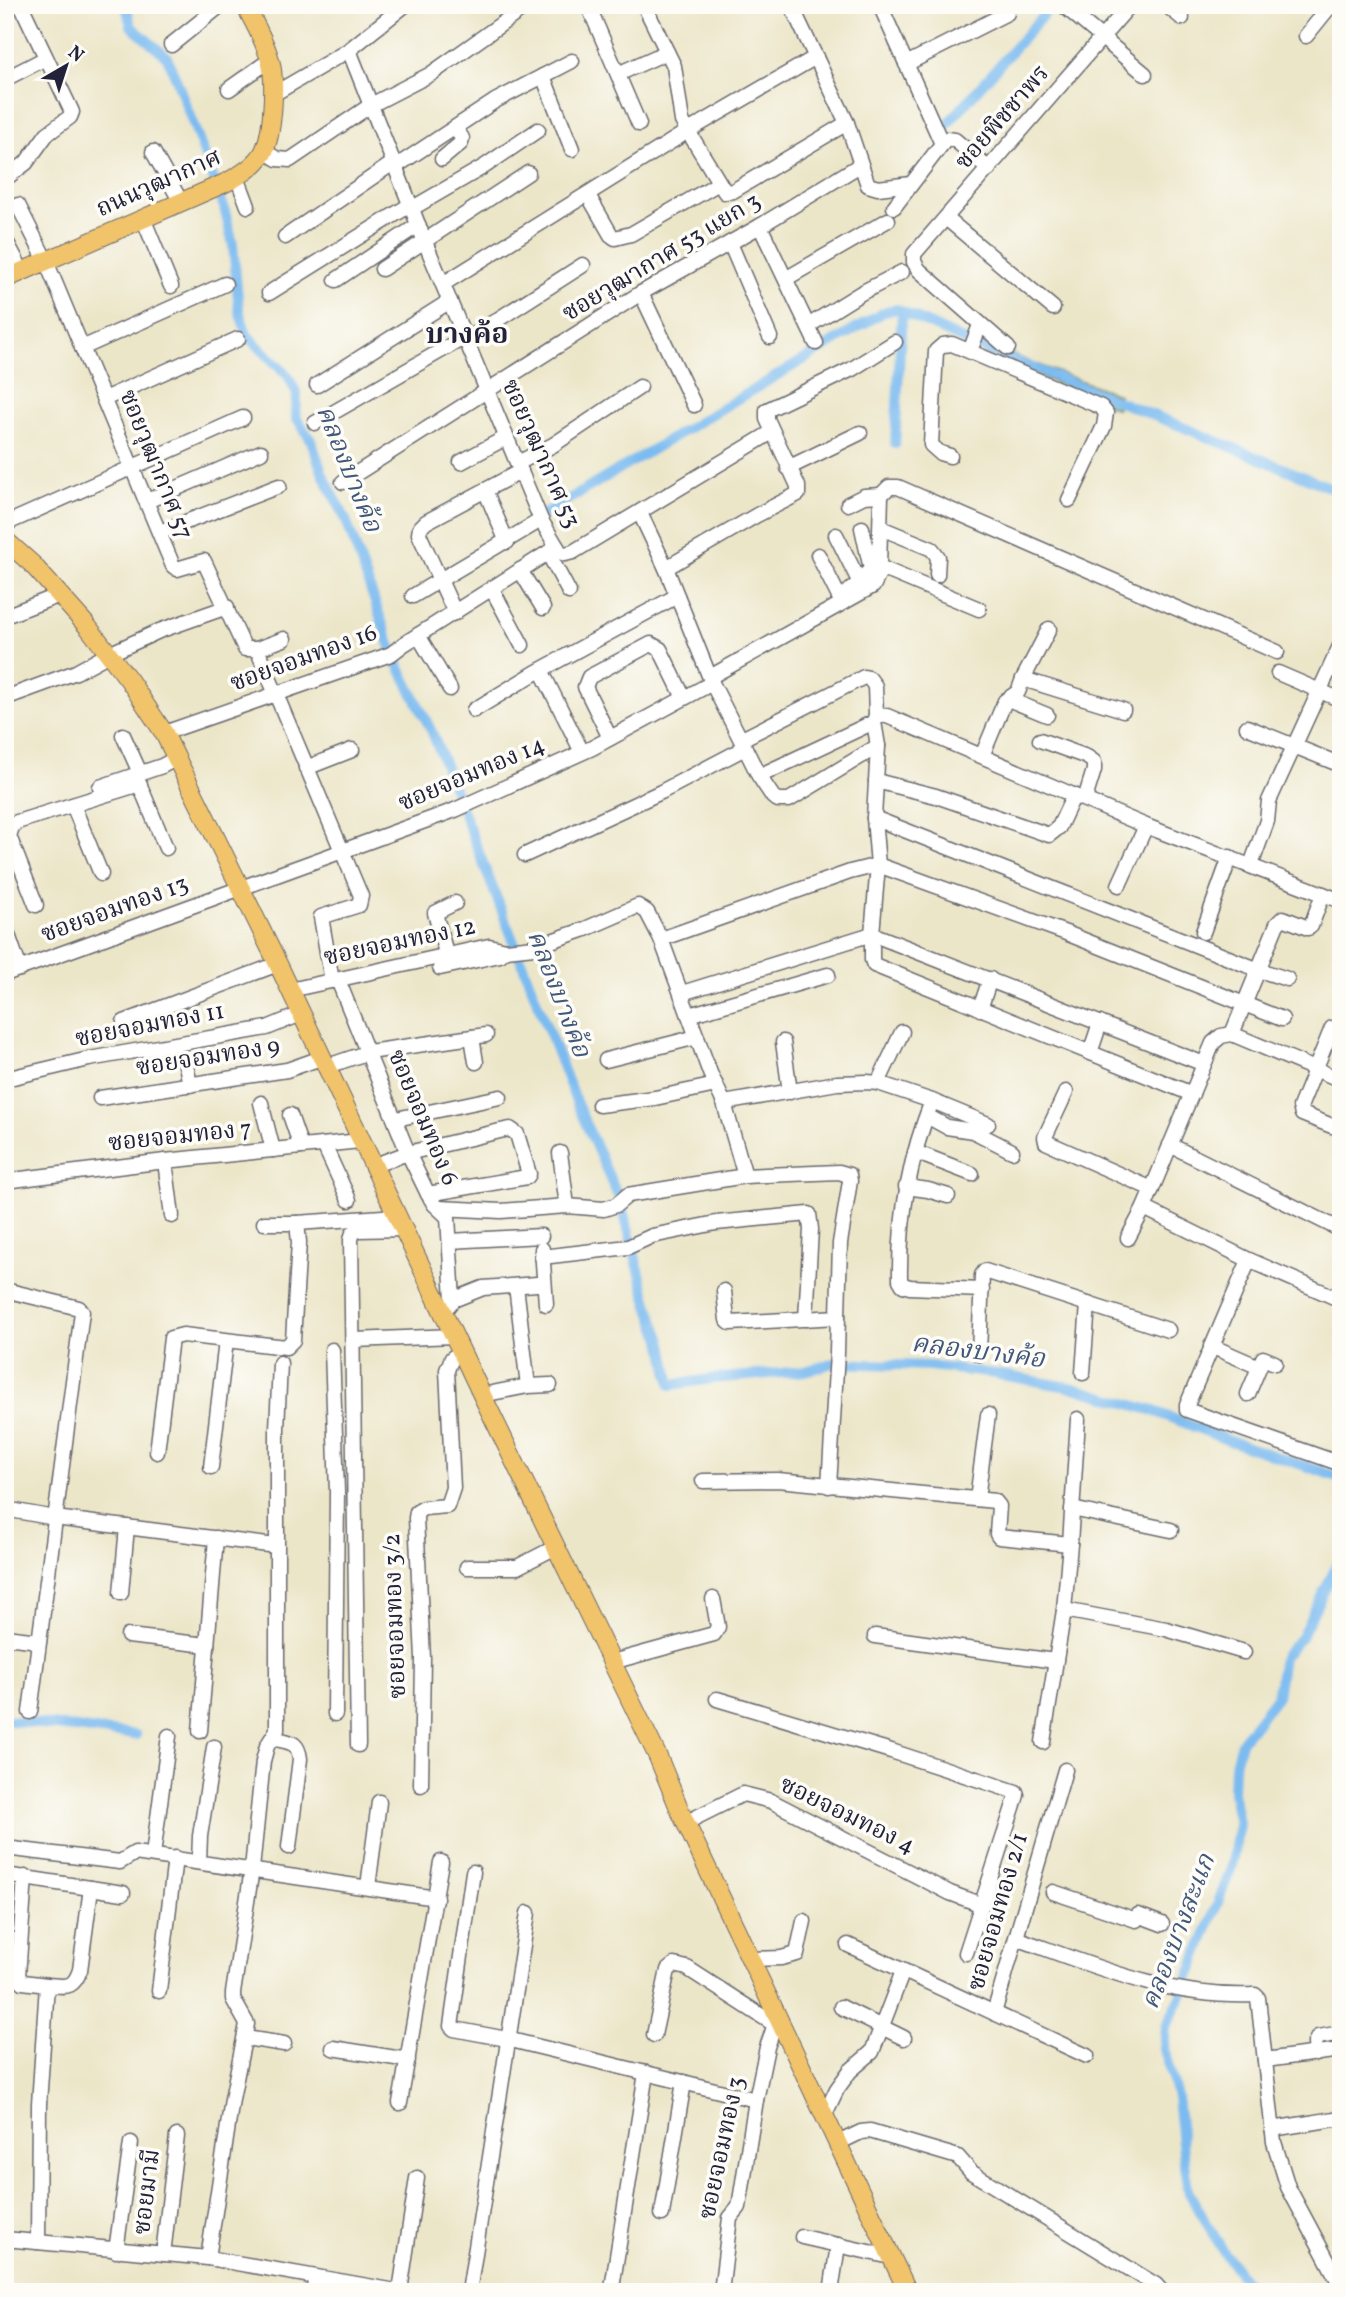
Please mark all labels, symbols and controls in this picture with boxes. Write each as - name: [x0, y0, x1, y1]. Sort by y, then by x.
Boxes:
- north arrow: [32, 32, 102, 102]
- text: N: [62, 40, 89, 69]
- street label: ซอยพิชชาพร: [948, 58, 1058, 178]
- street label: ถนนวุฒากาศ: [91, 141, 227, 227]
- street label: ซอยวุฒากาศ 53 แยก 3: [556, 185, 768, 331]
- district label: บางค้อ: [425, 316, 509, 355]
- street label: ซอยวุฒากาศ 53: [492, 374, 588, 534]
- street label: ซอยวุฒากาศ 57: [109, 385, 201, 545]
- water label: คลองบางค้อ: [306, 400, 390, 539]
- street label: ซอยจอมทอง 16: [226, 617, 382, 701]
- street label: ซอยจอมทอง 14: [393, 729, 551, 821]
- street label: ซอยจอมทอง 13: [37, 868, 193, 952]
- street label: ซอยจอมทอง 12: [321, 910, 479, 976]
- water label: คลองบางค้อ: [517, 925, 599, 1064]
- street label: ซอยจอมทอง 11: [73, 995, 227, 1057]
- street label: ซอยจอมทอง 9: [134, 1030, 282, 1086]
- street label: ซอยจอมทอง 6: [378, 1045, 466, 1191]
- street label: ซอยจอมทอง 7: [106, 1113, 254, 1161]
- water label: คลองบางค้อ: [909, 1326, 1047, 1378]
- street label: ซอยจอมทอง 3/2: [376, 1533, 416, 1699]
- street label: ซอยจอมทอง 4: [773, 1769, 921, 1863]
- street label: ซอยจอมทอง 2/1: [960, 1829, 1038, 1995]
- water label: คลองบางสะแก: [1133, 1848, 1226, 2015]
- street label: ซอยจอมทอง 3: [691, 2074, 755, 2222]
- street label: ซอยมามี: [126, 2147, 170, 2237]

